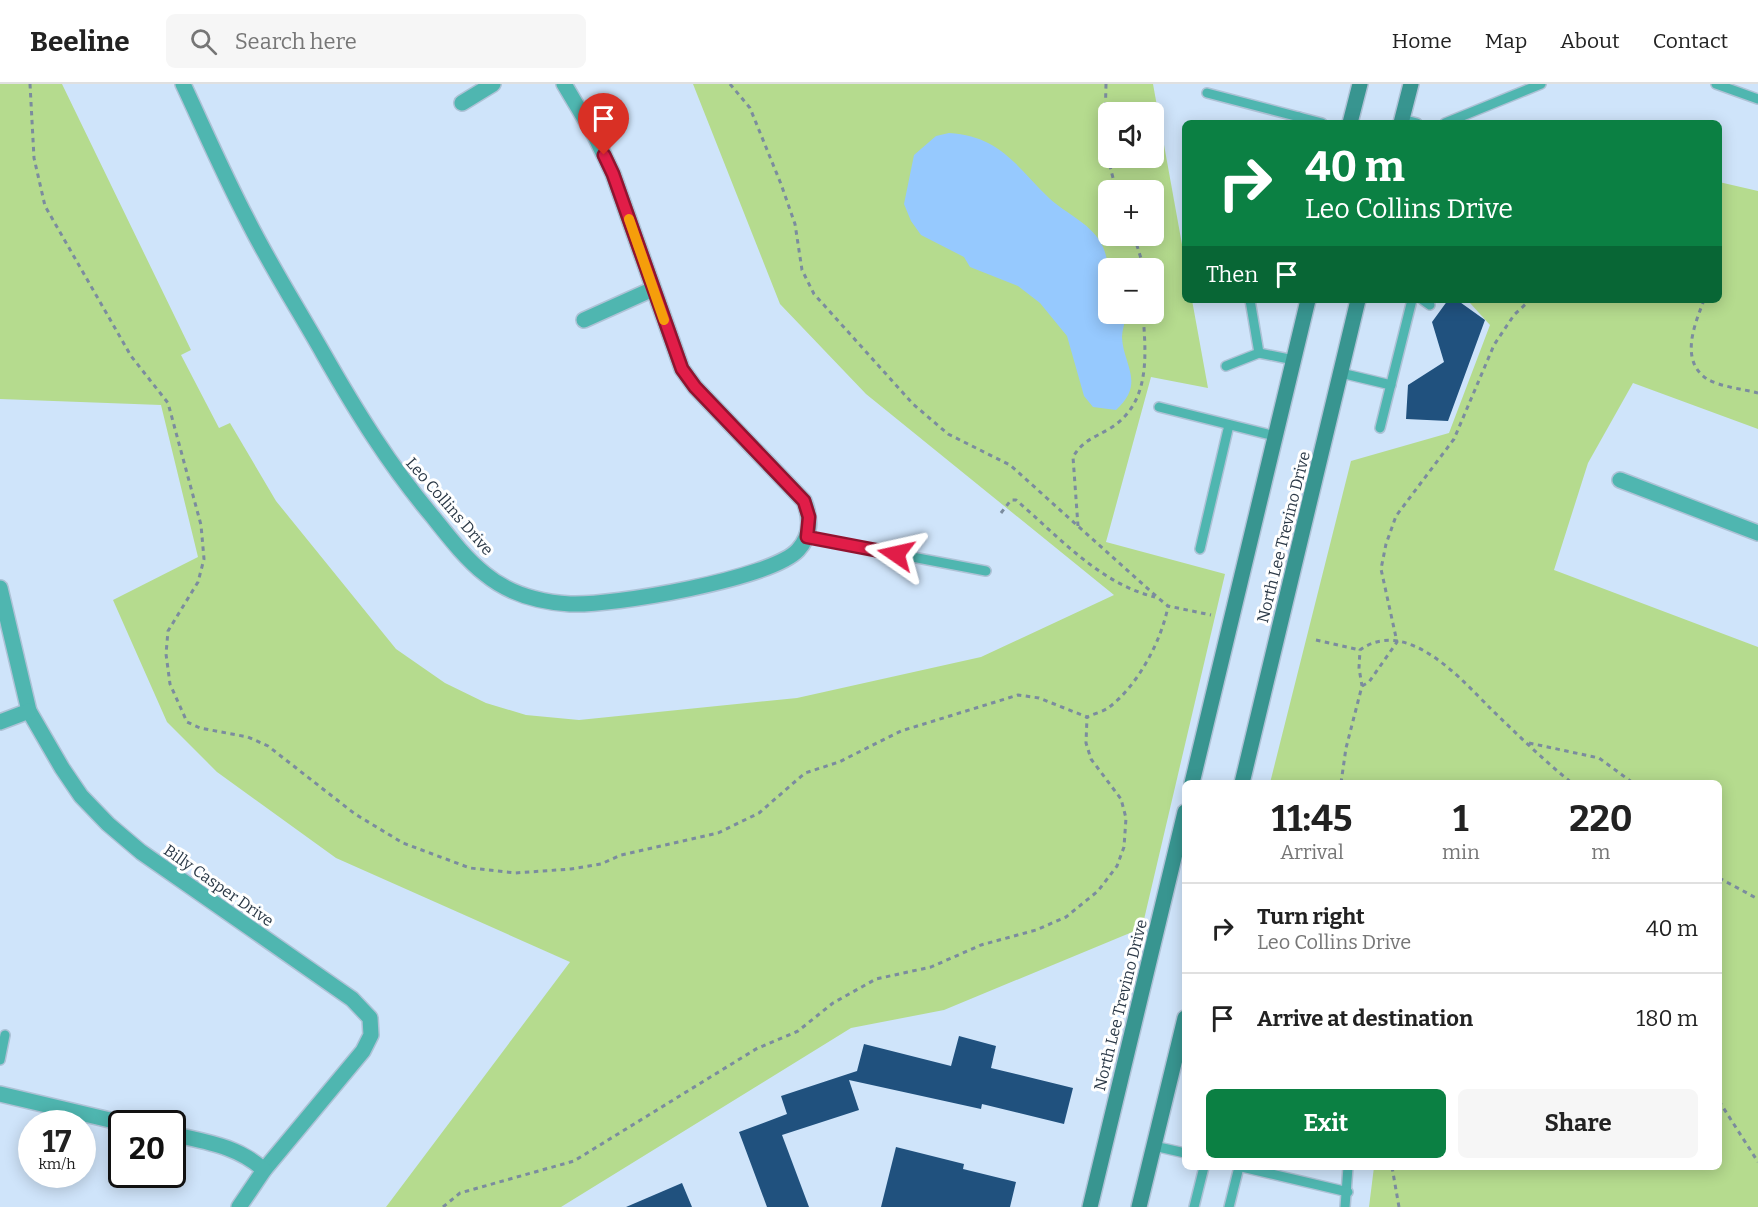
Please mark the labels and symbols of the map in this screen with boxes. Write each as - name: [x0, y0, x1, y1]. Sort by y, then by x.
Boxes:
- pin: [578, 93, 629, 155]
- street label: North Lee Trevino Drive: [1253, 449, 1314, 625]
- street label: Leo Collins Drive: [402, 454, 497, 559]
- position arrow: [864, 522, 928, 586]
- street label: Billy Casper Drive: [160, 840, 277, 930]
- street label: North Lee Trevino Drive: [1090, 917, 1151, 1093]
- speed limit sign: 20: [108, 1110, 186, 1188]

